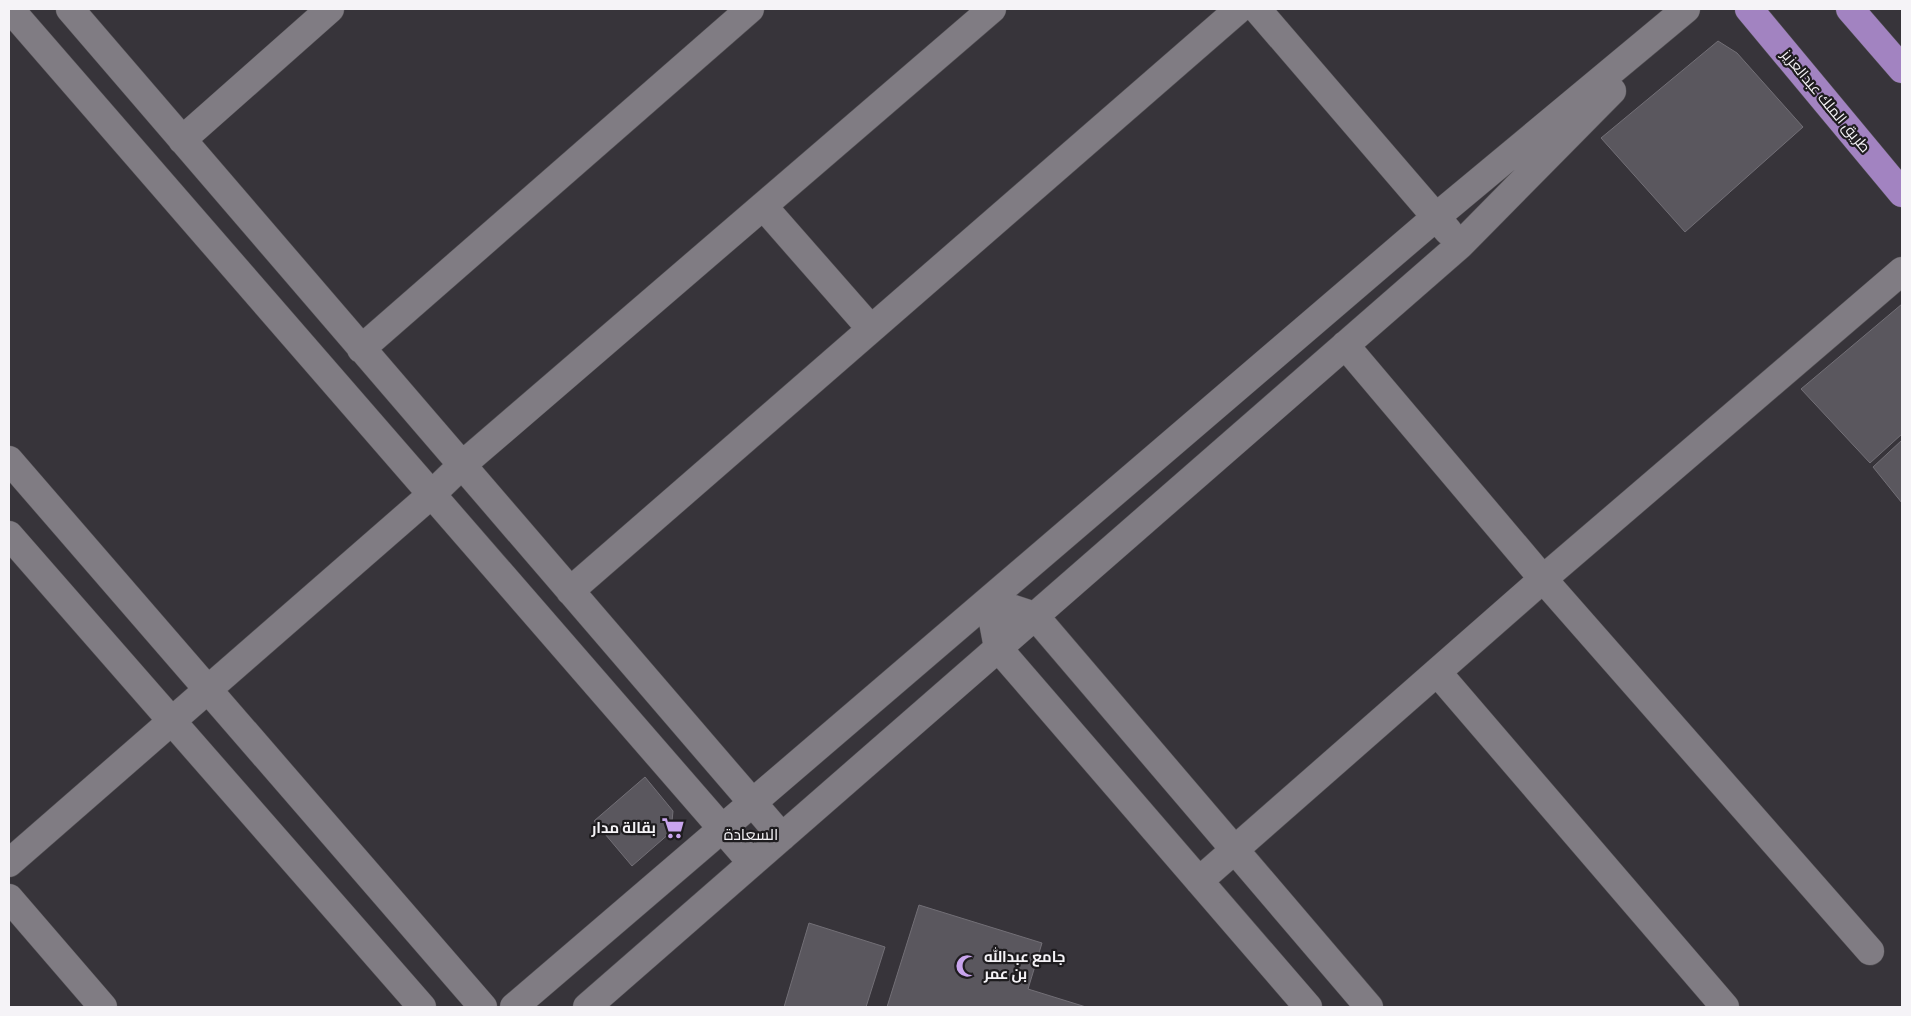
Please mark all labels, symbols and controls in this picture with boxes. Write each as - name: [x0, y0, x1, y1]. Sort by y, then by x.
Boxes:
- street label: طريق الملك عبدالعزيز: [1776, 45, 1875, 157]
- supermarket icon: بقالة مدار: [660, 815, 686, 841]
- place label: بقالة مدار: [591, 818, 656, 839]
- district label: السعادة: [724, 824, 778, 846]
- place label: جامع عبدالله بن عمر: [983, 946, 1065, 985]
- mosque icon: جامع عبدالله بن عمر: [954, 953, 980, 979]

